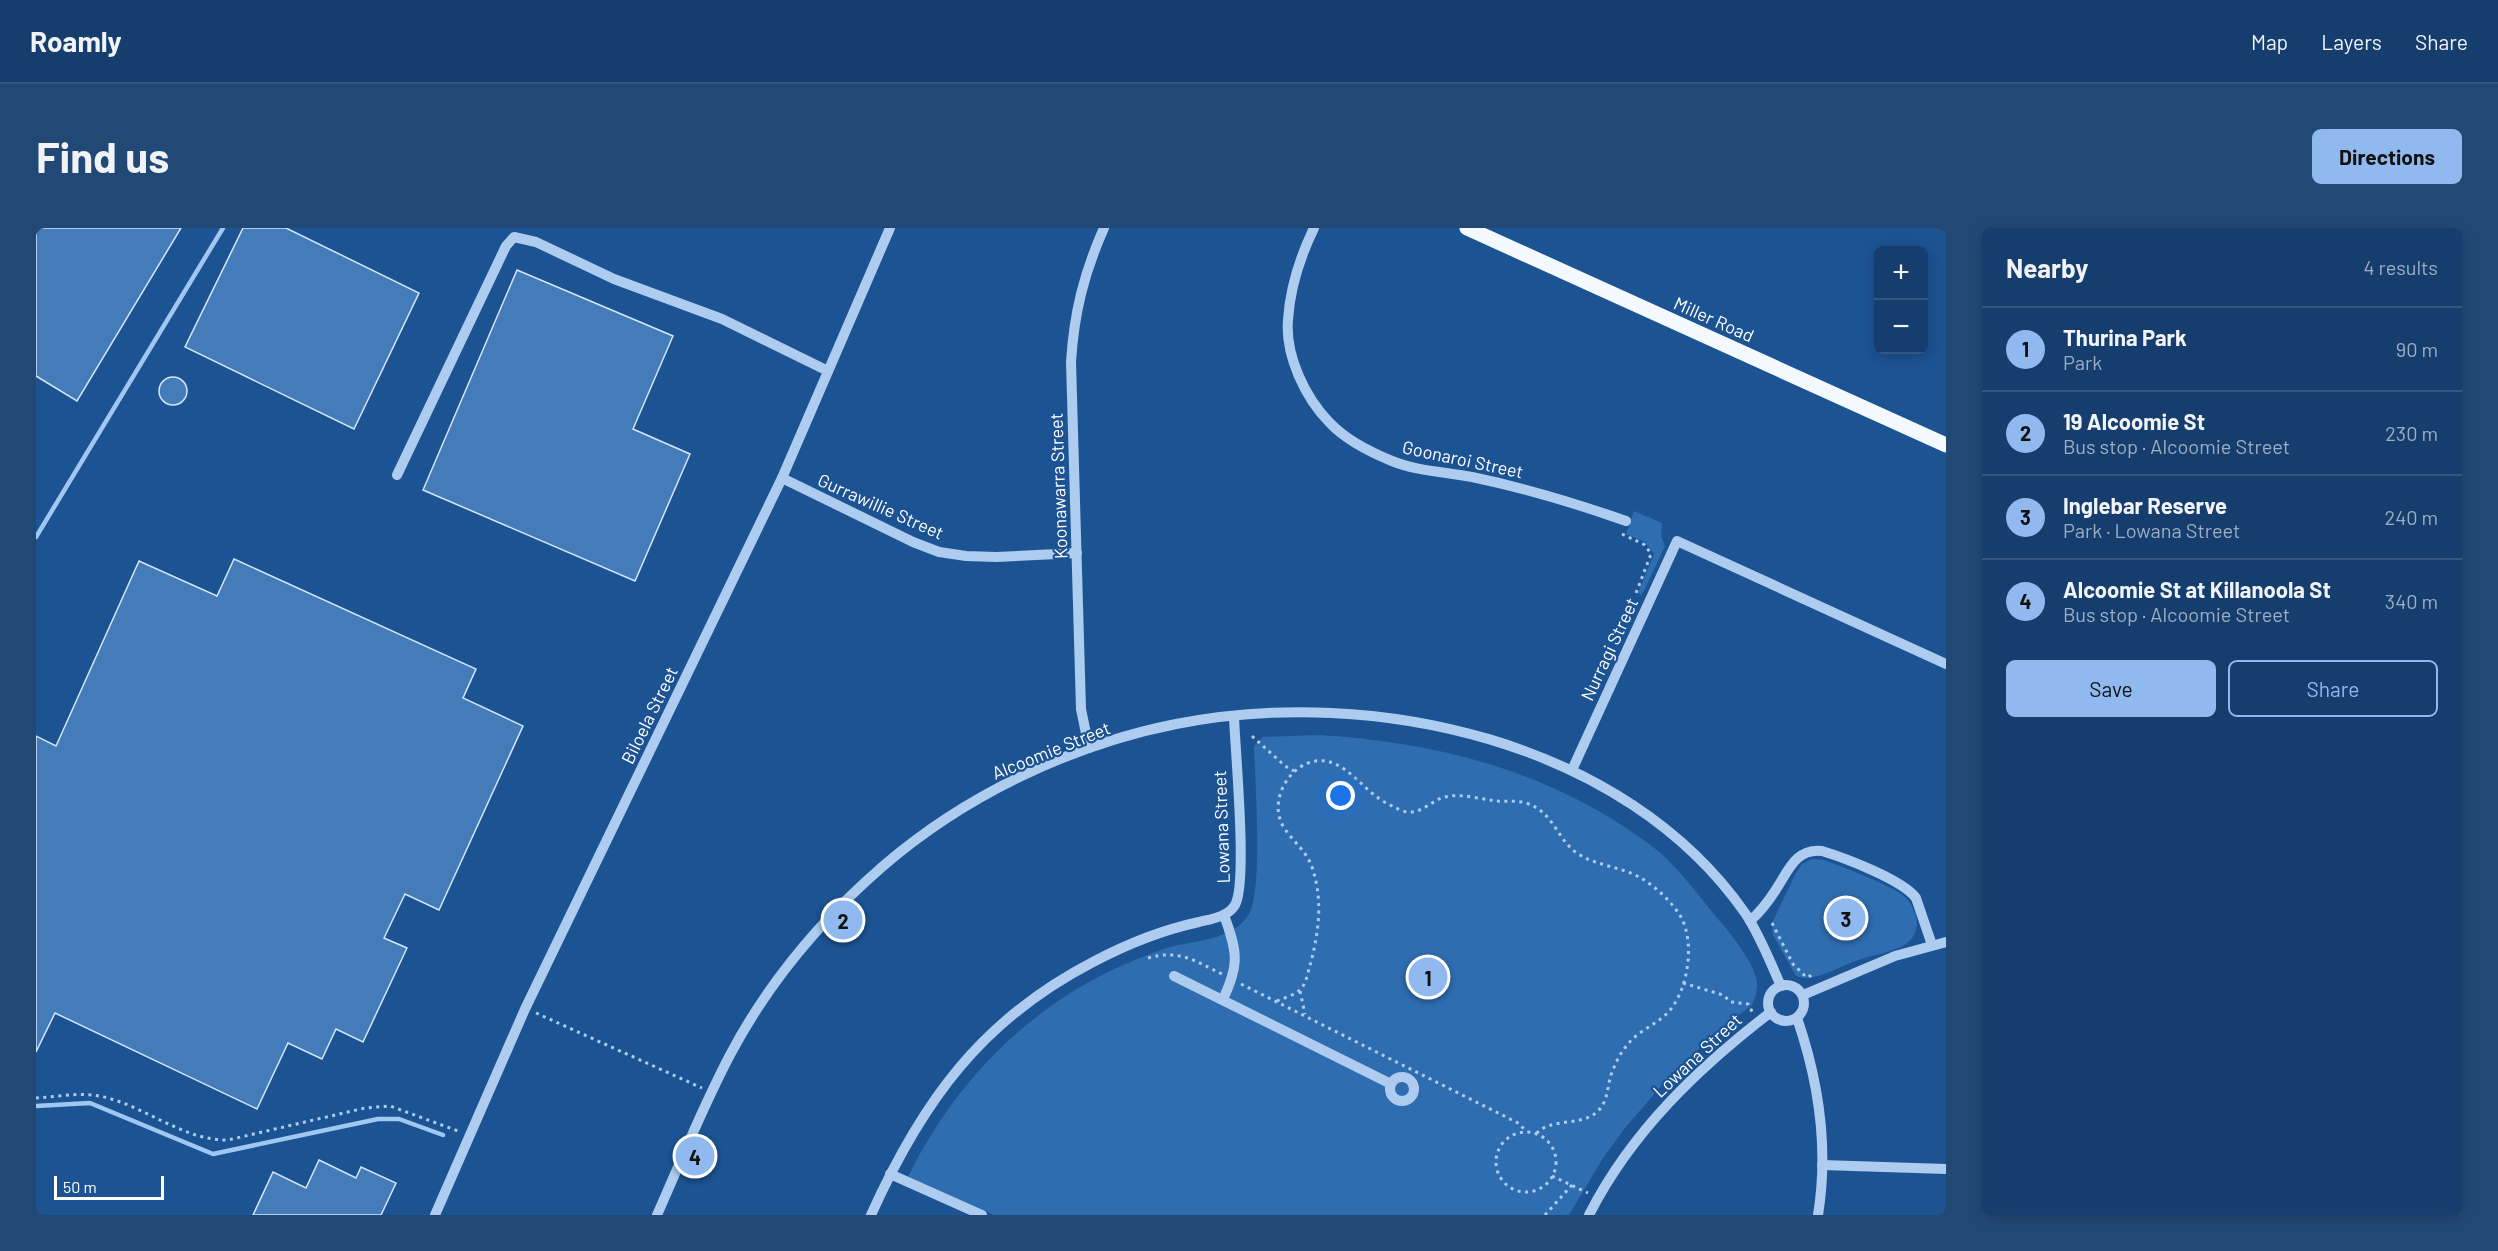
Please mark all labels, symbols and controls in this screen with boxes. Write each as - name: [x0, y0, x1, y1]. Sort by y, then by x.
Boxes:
- text: Roamly: [30, 24, 122, 58]
- text: Map: [2251, 29, 2288, 54]
- text: Layers: [2321, 29, 2382, 54]
- text: Share: [2415, 29, 2468, 54]
- button: Directions: [2312, 129, 2462, 184]
- text: Find us: [36, 131, 169, 181]
- map controls: [1874, 246, 1928, 354]
- button: +: [1874, 246, 1928, 300]
- text: Nearby: [2006, 252, 2088, 283]
- text: 4 results: [2363, 255, 2438, 279]
- street label: Miller Road: [1671, 292, 1757, 346]
- button: −: [1874, 300, 1928, 354]
- text: Thurina Park: [2063, 324, 2187, 350]
- text: 1: [2022, 337, 2029, 361]
- text: 90 m: [2396, 337, 2438, 361]
- text: Park: [2063, 350, 2102, 374]
- text: 19 Alcoomie St: [2063, 408, 2205, 434]
- street label: Koonawarra Street: [1044, 413, 1072, 559]
- text: 2: [2020, 421, 2031, 445]
- text: 230 m: [2385, 421, 2438, 445]
- text: Bus stop · Alcoomie Street: [2063, 434, 2290, 458]
- street label: Goonaroi Street: [1400, 435, 1526, 483]
- street label: Gurrawillie Street: [815, 468, 947, 544]
- text: Inglebar Reserve: [2063, 492, 2227, 518]
- text: 3: [2020, 505, 2031, 529]
- text: 240 m: [2384, 505, 2438, 529]
- text: Park · Lowana Street: [2063, 518, 2240, 542]
- text: Alcoomie St at Killanoola St: [2063, 576, 2331, 602]
- text: 4: [2019, 589, 2032, 613]
- text: 340 m: [2385, 589, 2438, 613]
- street label: Nurragi Street: [1576, 594, 1642, 704]
- text: Bus stop · Alcoomie Street: [2063, 602, 2290, 626]
- button: Save: [2006, 660, 2216, 717]
- button: Share: [2228, 660, 2438, 717]
- street label: Biloela Street: [616, 663, 682, 767]
- street label: Alcoomie Street: [989, 716, 1113, 784]
- street label: Lowana Street: [1208, 770, 1234, 884]
- your location: [1326, 781, 1355, 810]
- pin: 3: [1826, 896, 1866, 940]
- pin: 2: [824, 898, 862, 942]
- pin: 1: [1408, 954, 1448, 999]
- street label: Lowana Street: [1648, 1008, 1746, 1102]
- pin: 4: [676, 1134, 714, 1178]
- scale bar: [54, 1173, 164, 1200]
- text: 50 m: [63, 1177, 97, 1196]

